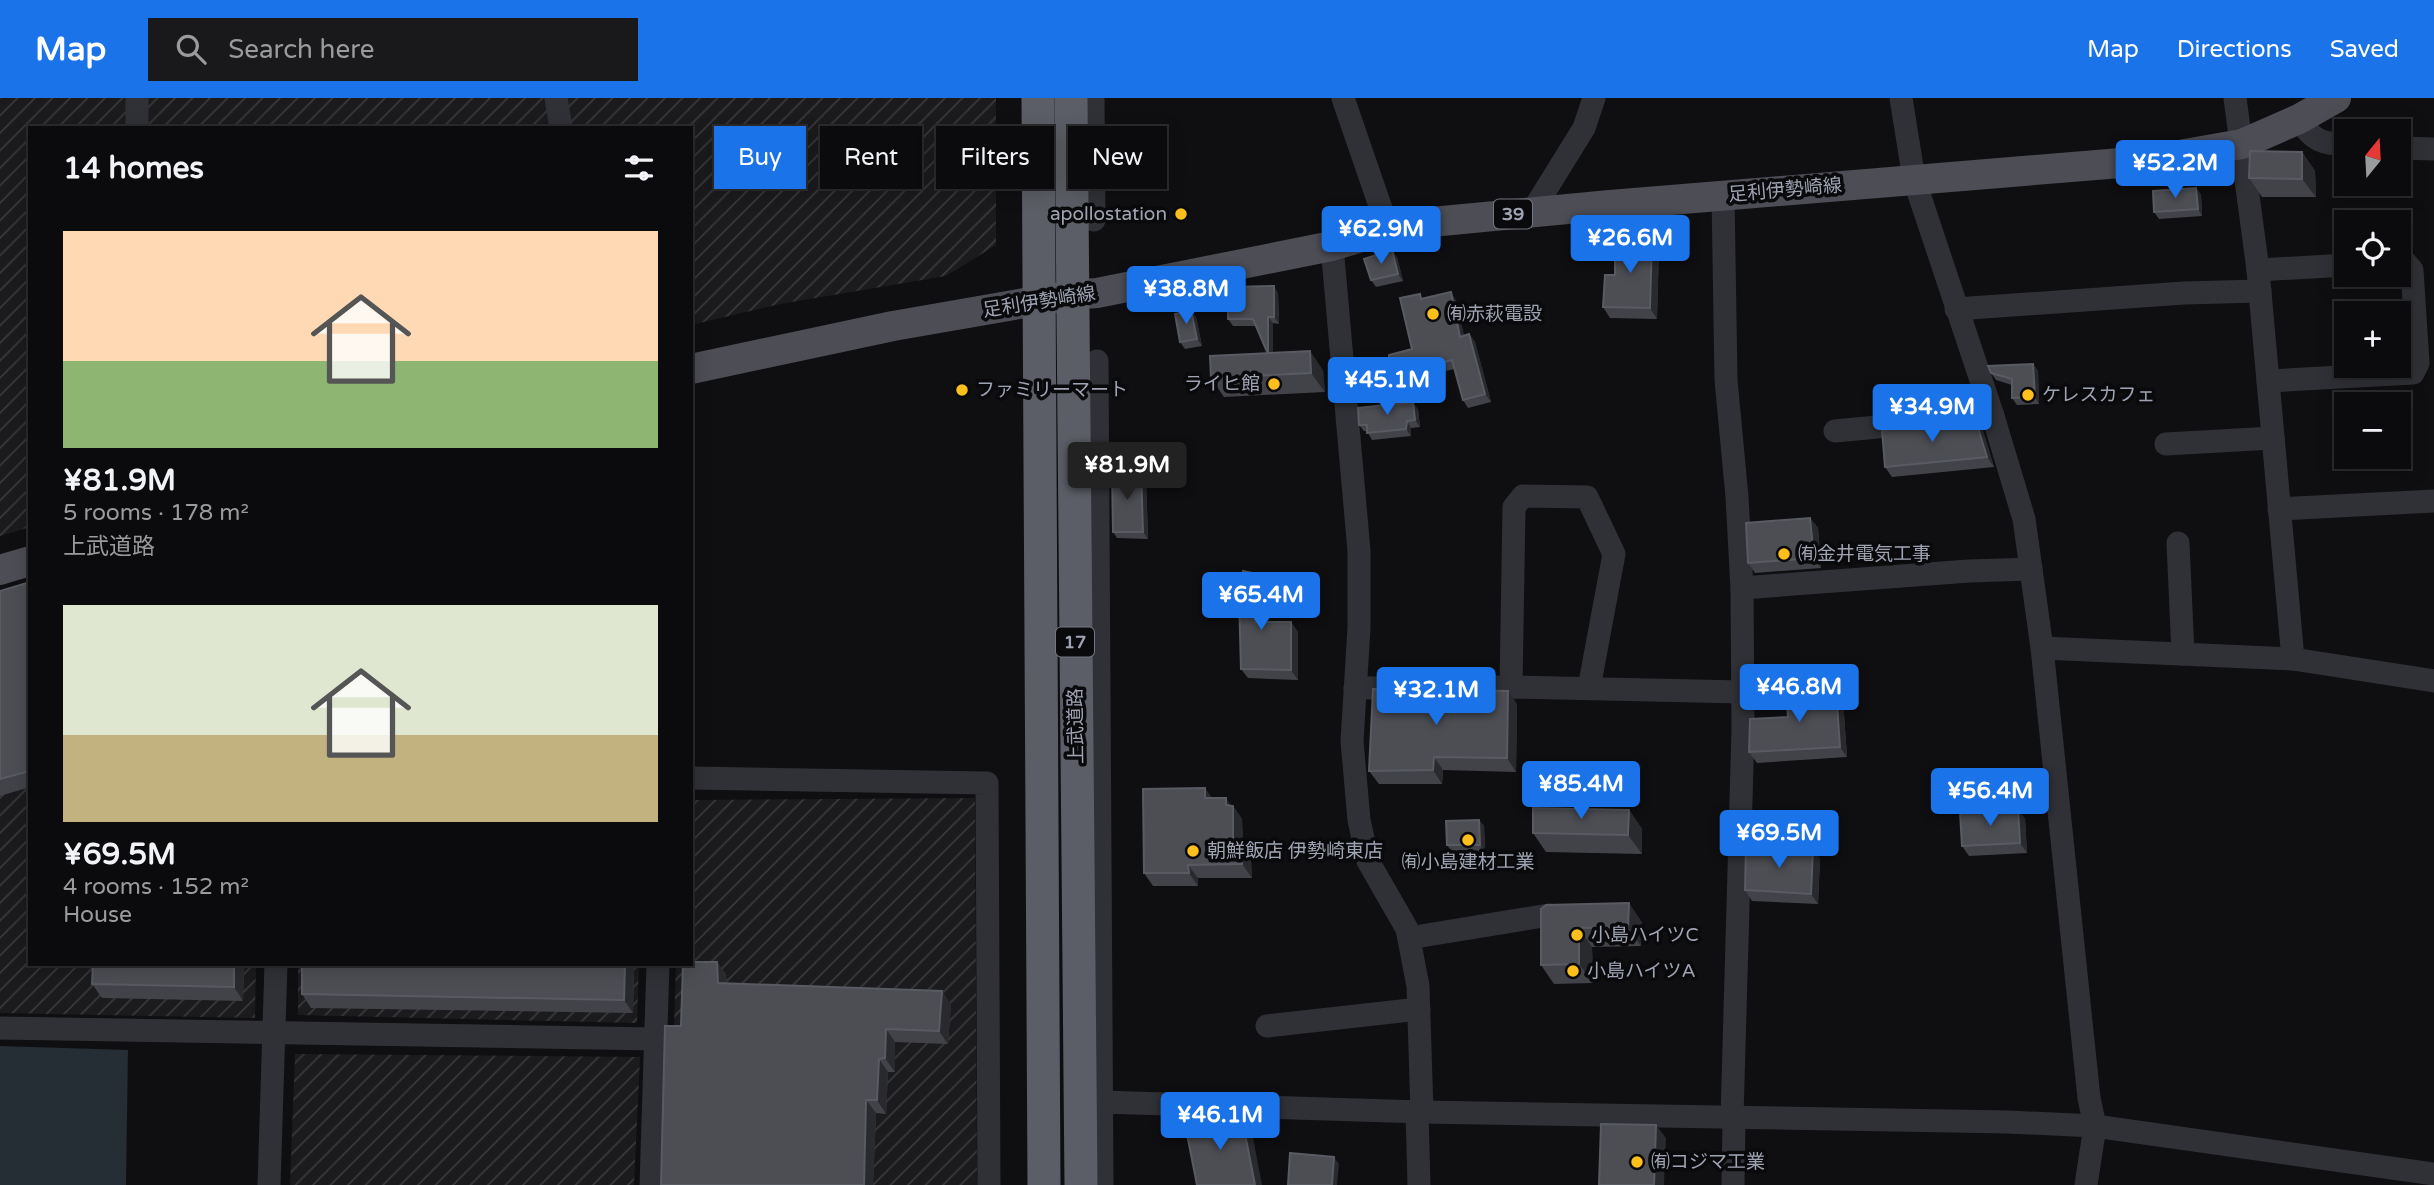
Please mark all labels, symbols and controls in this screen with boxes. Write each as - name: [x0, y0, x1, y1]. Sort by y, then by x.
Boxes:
- search box: [148, 18, 638, 81]
- text: Map: [35, 30, 106, 69]
- icon: search: [172, 30, 210, 68]
- text: Search here: [228, 34, 374, 65]
- text: Map: [2087, 35, 2139, 64]
- text: Directions: [2177, 35, 2292, 64]
- text: Saved: [2330, 35, 2399, 64]
- north arrow: [2334, 119, 2412, 196]
- map controls: [2334, 119, 2411, 469]
- chip: Buy: [714, 126, 806, 189]
- chip: Rent: [820, 126, 922, 189]
- chip: Filters: [936, 126, 1054, 189]
- chip: New: [1068, 126, 1167, 189]
- pin: ¥52.2M: [2118, 140, 2232, 200]
- icon: filters: [620, 149, 658, 187]
- text: ¥52.2M: [2132, 149, 2218, 177]
- text: 14 homes: [63, 150, 204, 187]
- street label: 足利伊勢崎線: [1727, 174, 1843, 206]
- road number: 39: [1494, 200, 1532, 229]
- place label: apollostation: [1050, 203, 1167, 225]
- marker: apollostation: [1173, 206, 1189, 222]
- pin: ¥62.9M: [1324, 206, 1438, 266]
- button: locate: [2334, 210, 2411, 287]
- text: ¥62.9M: [1338, 215, 1424, 243]
- pin: ¥26.6M: [1573, 216, 1687, 275]
- text: ¥26.6M: [1587, 224, 1673, 252]
- pin: ¥38.8M: [1129, 266, 1243, 326]
- text: ¥38.8M: [1143, 275, 1229, 303]
- icon: home: [298, 276, 424, 402]
- street label: 足利伊勢崎線: [981, 282, 1097, 322]
- button: +: [2334, 301, 2411, 378]
- place label: ㈲赤萩電設: [1447, 303, 1542, 325]
- marker: ㈲赤萩電設: [1425, 306, 1441, 322]
- pin: ¥45.1M: [1330, 358, 1444, 417]
- text: ¥45.1M: [1344, 366, 1430, 394]
- place label: ライヒ館: [1184, 373, 1260, 395]
- marker: ライヒ館: [1266, 376, 1282, 392]
- place label: ファミリーマート: [976, 379, 1128, 401]
- marker: ファミリーマート: [954, 382, 970, 398]
- pin: ¥34.9M: [1875, 384, 1989, 444]
- place label: ケレスカフェ: [2042, 384, 2156, 406]
- marker: ケレスカフェ: [2020, 387, 2036, 403]
- button: −: [2334, 392, 2411, 469]
- text: ¥34.9M: [1889, 393, 1975, 421]
- pin: ¥81.9M: [1070, 442, 1184, 502]
- text: ¥81.9M: [1084, 451, 1170, 479]
- text: ¥81.9M: [63, 462, 176, 499]
- text: 5 rooms · 178 m²: [63, 499, 249, 527]
- text: 上武道路: [63, 533, 155, 561]
- place label: ㈲金井電気工事: [1798, 543, 1931, 565]
- marker: ㈲金井電気工事: [1776, 546, 1792, 562]
- pin: ¥65.4M: [1204, 573, 1318, 632]
- text: ¥65.4M: [1218, 581, 1304, 609]
- road number: 17: [1056, 628, 1094, 656]
- icon: home: [298, 650, 424, 776]
- pin: ¥46.8M: [1742, 664, 1856, 724]
- pin: ¥32.1M: [1379, 668, 1493, 727]
- text: ¥46.8M: [1756, 673, 1842, 701]
- text: ¥32.1M: [1393, 676, 1479, 704]
- street label: 上武道路: [1064, 688, 1088, 764]
- pin: ¥85.4M: [1524, 762, 1638, 821]
- pin: ¥56.4M: [1933, 768, 2047, 828]
- text: ¥85.4M: [1538, 770, 1624, 798]
- text: ¥56.4M: [1947, 777, 2033, 805]
- pin: ¥69.5M: [1722, 810, 1836, 870]
- text: ¥69.5M: [1736, 819, 1822, 847]
- marker: ㈲小島建材工業: [1460, 832, 1476, 848]
- text: ¥69.5M: [63, 836, 176, 873]
- place label: 朝鮮飯店 伊勢崎東店: [1207, 840, 1383, 862]
- marker: 朝鮮飯店 伊勢崎東店: [1185, 843, 1201, 859]
- place label: ㈲小島建材工業: [1401, 851, 1535, 873]
- text: 4 rooms · 152 m²: [63, 873, 249, 901]
- text: House: [63, 901, 132, 929]
- place label: 小島ハイツC: [1591, 924, 1699, 946]
- marker: 小島ハイツC: [1569, 927, 1585, 943]
- place label: 小島ハイツA: [1587, 960, 1696, 982]
- marker: 小島ハイツA: [1565, 963, 1581, 979]
- pin: ¥46.1M: [1163, 1093, 1277, 1152]
- text: ¥46.1M: [1177, 1101, 1263, 1129]
- place label: ㈲コジマ工業: [1651, 1151, 1765, 1173]
- marker: ㈲コジマ工業: [1629, 1154, 1645, 1170]

